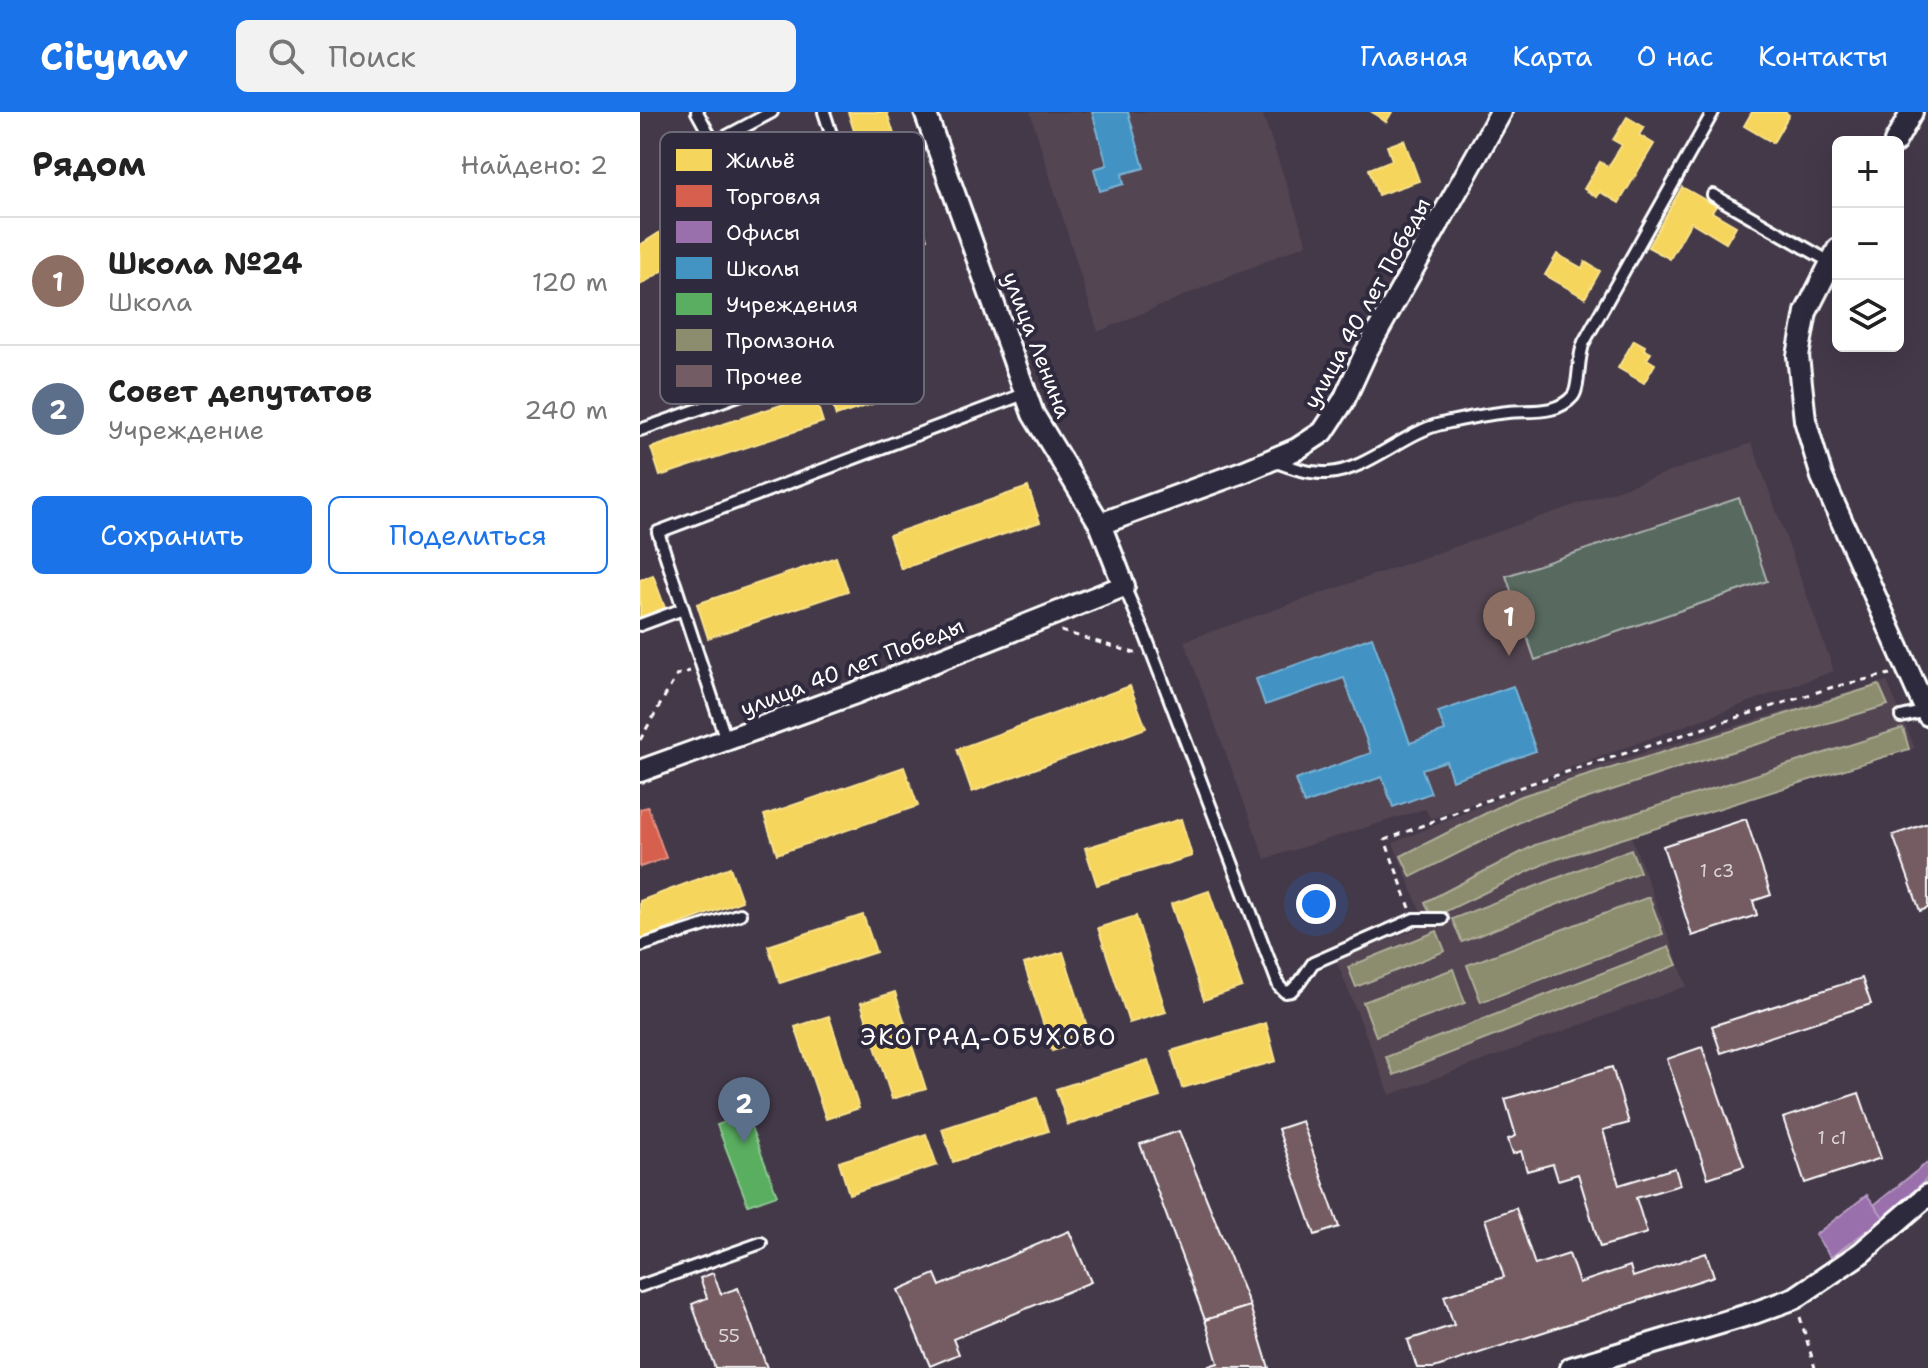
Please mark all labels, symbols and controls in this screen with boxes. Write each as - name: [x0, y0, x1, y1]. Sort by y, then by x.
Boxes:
- search box: [236, 20, 796, 92]
- text: Citynav: [40, 31, 188, 82]
- icon: search: [264, 34, 308, 78]
- text: Поиск: [328, 36, 416, 77]
- text: Главная: [1360, 37, 1468, 75]
- text: Карта: [1512, 37, 1592, 75]
- text: О нас: [1636, 37, 1714, 75]
- text: Контакты: [1758, 37, 1888, 75]
- legend: [660, 132, 924, 404]
- map controls: [1832, 136, 1904, 352]
- button: +: [1832, 136, 1904, 208]
- text: Рядом: [32, 141, 146, 187]
- text: Жильё: [726, 146, 795, 175]
- text: Найдено: 2: [461, 147, 608, 182]
- text: Торговля: [726, 182, 821, 211]
- street label: улица 40 лет Победы: [1297, 192, 1437, 414]
- button: −: [1832, 208, 1904, 280]
- text: Офисы: [726, 218, 800, 247]
- text: Школа №24: [108, 243, 302, 284]
- text: Школы: [726, 254, 800, 283]
- text: 1: [52, 264, 64, 299]
- text: 120 m: [532, 264, 608, 299]
- street label: улица Ленина: [996, 268, 1078, 423]
- button: layers: [1832, 280, 1904, 352]
- text: Школа: [108, 284, 192, 319]
- text: Учреждения: [726, 290, 858, 319]
- text: Промзона: [726, 326, 835, 355]
- text: Прочее: [726, 362, 803, 391]
- text: Совет депутатов: [108, 371, 372, 412]
- text: 2: [49, 392, 67, 427]
- text: 240 m: [524, 392, 608, 427]
- text: Учреждение: [108, 412, 264, 447]
- button: Сохранить: [32, 496, 312, 574]
- button: Поделиться: [328, 496, 608, 574]
- pin: 1: [1483, 590, 1535, 656]
- street label: улица 40 лет Победы: [736, 611, 968, 723]
- house number: 1 с3: [1700, 859, 1734, 883]
- your location: [1296, 884, 1336, 924]
- district label: ЭКОГРАД-ОБУХОВО: [861, 1021, 1117, 1053]
- pin: 2: [718, 1077, 770, 1143]
- house number: 1 с1: [1817, 1126, 1847, 1150]
- house number: 55: [718, 1324, 740, 1348]

